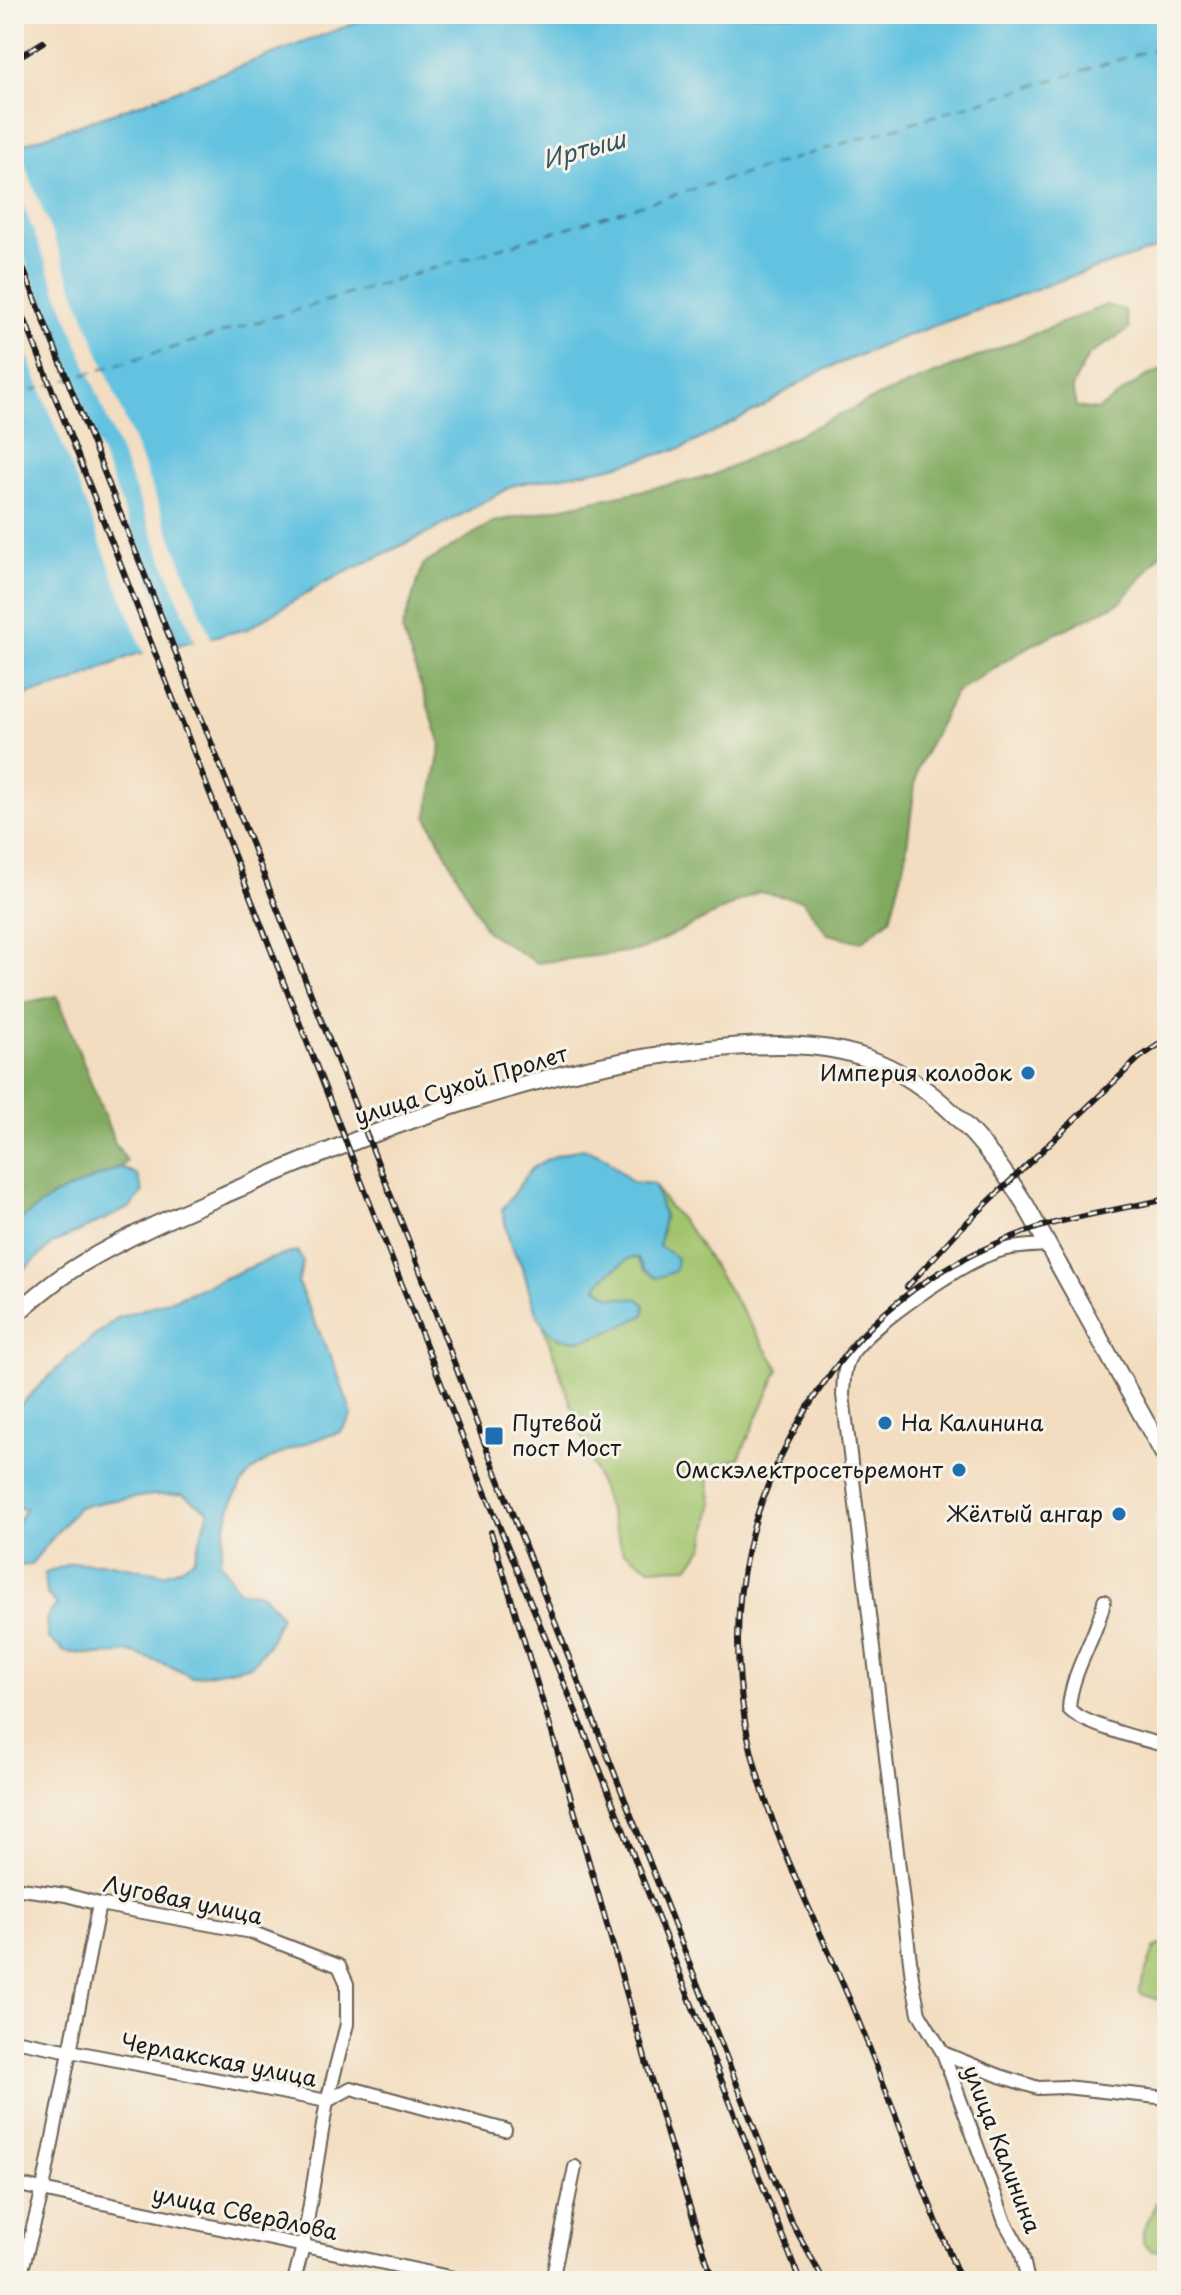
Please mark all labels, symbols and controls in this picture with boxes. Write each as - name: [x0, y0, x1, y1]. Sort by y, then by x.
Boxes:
- water label: Иртыш: [538, 119, 630, 176]
- street label: улица Сухой Пролет: [350, 1035, 571, 1132]
- place label: Империя колодок: [820, 1055, 1013, 1088]
- marker: Империя колодок: [1019, 1064, 1037, 1082]
- place label: Путевой пост Мост: [512, 1405, 621, 1463]
- place label: На Калинина: [901, 1405, 1044, 1438]
- marker: На Калинина: [876, 1414, 894, 1432]
- marker: Путевой пост Мост: [483, 1425, 505, 1447]
- place label: Омскэлектросетьремонт: [675, 1452, 943, 1485]
- marker: Омскэлектросетьремонт: [950, 1461, 968, 1479]
- place label: Жёлтый ангар: [946, 1496, 1103, 1529]
- marker: Жёлтый ангар: [1110, 1505, 1128, 1523]
- street label: Луговая улица: [101, 1866, 266, 1932]
- street label: Черлакская улица: [118, 2023, 320, 2094]
- street label: улица Калинина: [956, 2060, 1051, 2238]
- street label: улица Свердлова: [149, 2176, 341, 2247]

